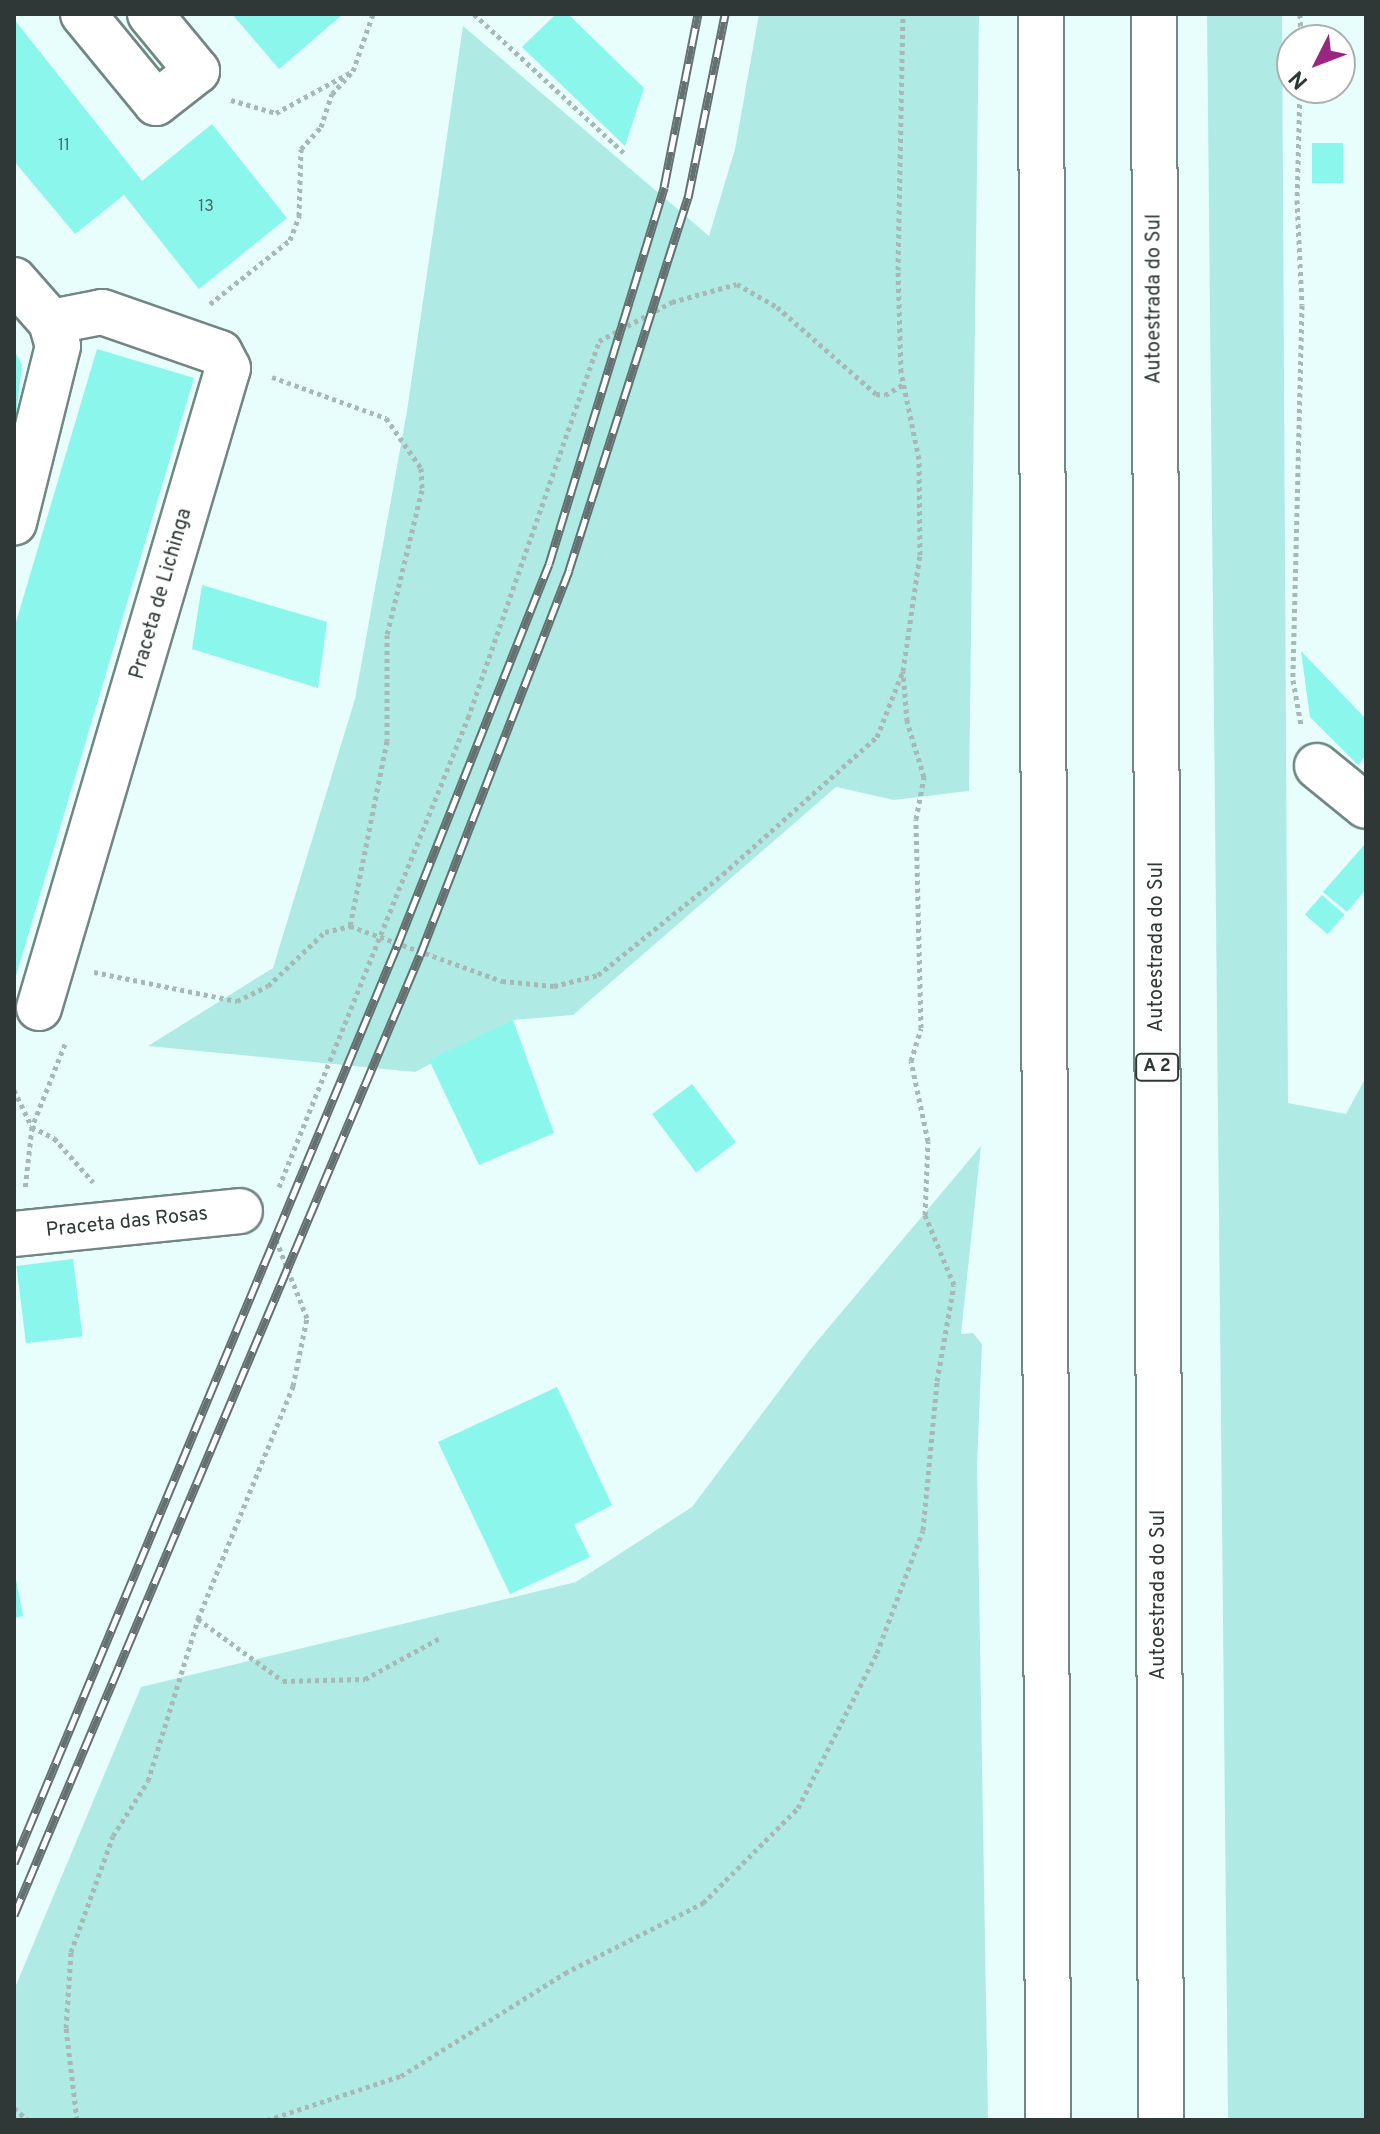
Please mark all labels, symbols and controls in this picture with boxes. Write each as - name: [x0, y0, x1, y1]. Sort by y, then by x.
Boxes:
- north arrow: [1276, 24, 1356, 104]
- text: N: [1284, 64, 1315, 94]
- house number: 11: [58, 136, 70, 156]
- house number: 13: [198, 197, 214, 217]
- street label: Autoestrada do Sul: [1143, 214, 1167, 384]
- street label: Praceta de Lichinga: [126, 506, 198, 682]
- street label: Autoestrada do Sul: [1145, 862, 1169, 1032]
- road number: A 2: [1133, 1053, 1181, 1081]
- street label: Praceta das Rosas: [45, 1203, 209, 1243]
- street label: Autoestrada do Sul: [1147, 1510, 1171, 1680]

